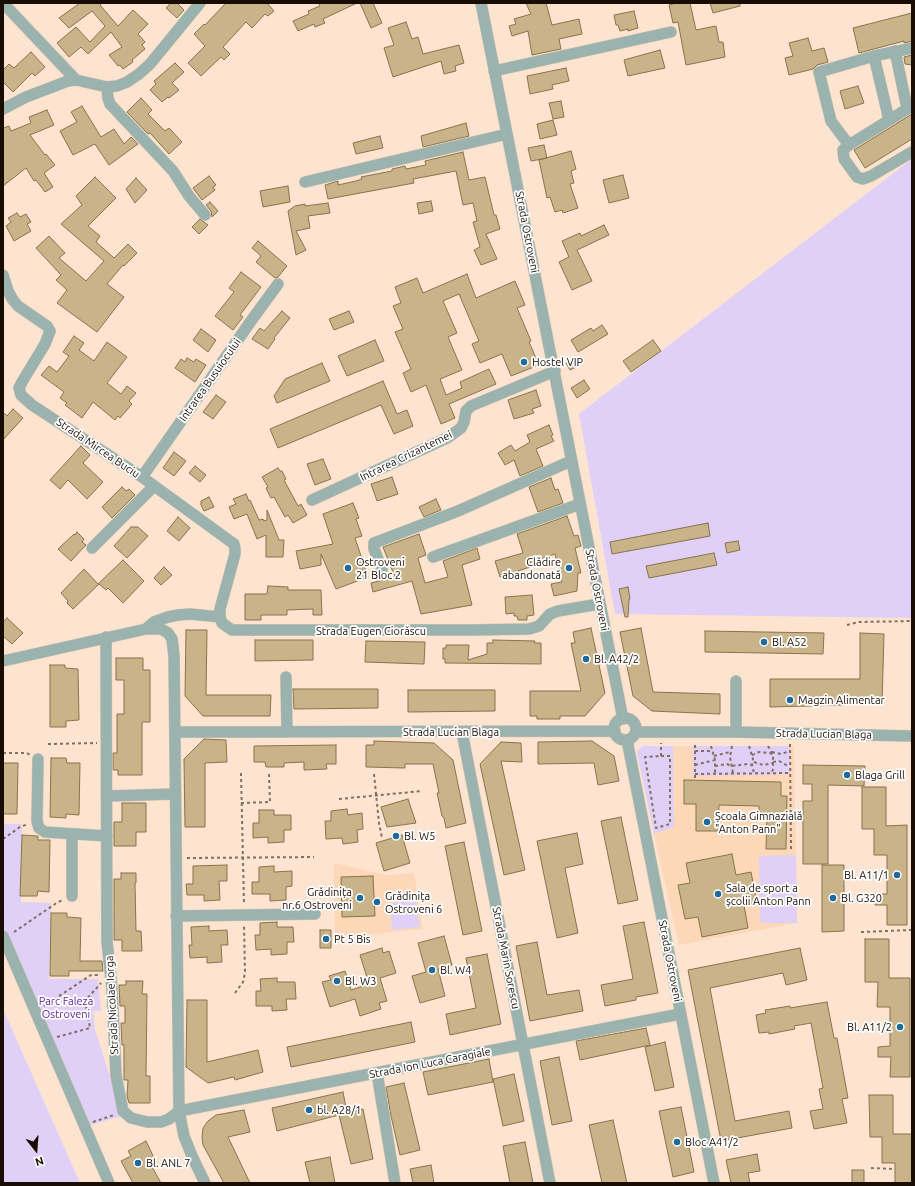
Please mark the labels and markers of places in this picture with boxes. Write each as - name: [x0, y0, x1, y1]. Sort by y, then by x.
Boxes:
- place label: Hostel VIP: [532, 355, 583, 369]
- marker: Hostel VIP: [519, 357, 529, 367]
- place label: Ostroveni 21 Bloc 2: [356, 555, 405, 581]
- place label: Clădire abandonată: [502, 555, 561, 581]
- marker: Ostroveni 21 Bloc 2: [343, 563, 353, 573]
- marker: Clădire abandonată: [564, 563, 574, 573]
- place label: Bl. A52: [772, 635, 807, 649]
- marker: Bl. A52: [759, 637, 769, 647]
- place label: Bl. A42/2: [594, 652, 639, 666]
- marker: Bl. A42/2: [581, 654, 591, 664]
- place label: Magzin Alimentar: [798, 693, 885, 707]
- marker: Magzin Alimentar: [785, 695, 795, 705]
- place label: Blaga Grill: [855, 768, 905, 782]
- marker: Blaga Grill: [842, 770, 852, 780]
- place label: Școala Gimnazială "Anton Pann": [715, 809, 802, 835]
- marker: Școala Gimnazială "Anton Pann": [702, 817, 712, 827]
- place label: Bl. W5: [404, 829, 435, 843]
- marker: Bl. W5: [391, 831, 401, 841]
- place label: Bl. A11/1: [844, 868, 889, 882]
- marker: Bl. A11/1: [892, 870, 902, 880]
- place label: Sala de sport a școlii Anton Pann: [726, 881, 811, 907]
- place label: Grădinița nr.6 Ostroveni: [282, 885, 352, 911]
- place label: Grădinița Ostroveni 6: [385, 889, 442, 915]
- marker: Sala de sport a școlii Anton Pann: [713, 889, 723, 899]
- place label: Bl. G320: [841, 891, 882, 905]
- marker: Grădinița nr.6 Ostroveni: [355, 893, 365, 903]
- marker: Bl. G320: [828, 893, 838, 903]
- marker: Grădinița Ostroveni 6: [372, 897, 382, 907]
- place label: Pt 5 Bis: [334, 932, 371, 946]
- marker: Pt 5 Bis: [321, 934, 331, 944]
- place label: Bl. W4: [440, 963, 471, 977]
- marker: Bl. W4: [427, 965, 437, 975]
- place label: Bl. W3: [345, 974, 376, 988]
- marker: Bl. W3: [332, 976, 342, 986]
- place label: Bl. A11/2: [847, 1020, 892, 1034]
- marker: Bl. A11/2: [895, 1022, 905, 1032]
- place label: bl. A28/1: [317, 1103, 361, 1117]
- marker: bl. A28/1: [304, 1105, 314, 1115]
- place label: Bloc A41/2: [685, 1135, 739, 1149]
- marker: Bloc A41/2: [672, 1137, 682, 1147]
- place label: Bl. ANL 7: [146, 1156, 190, 1170]
- marker: Bl. ANL 7: [133, 1158, 143, 1168]

